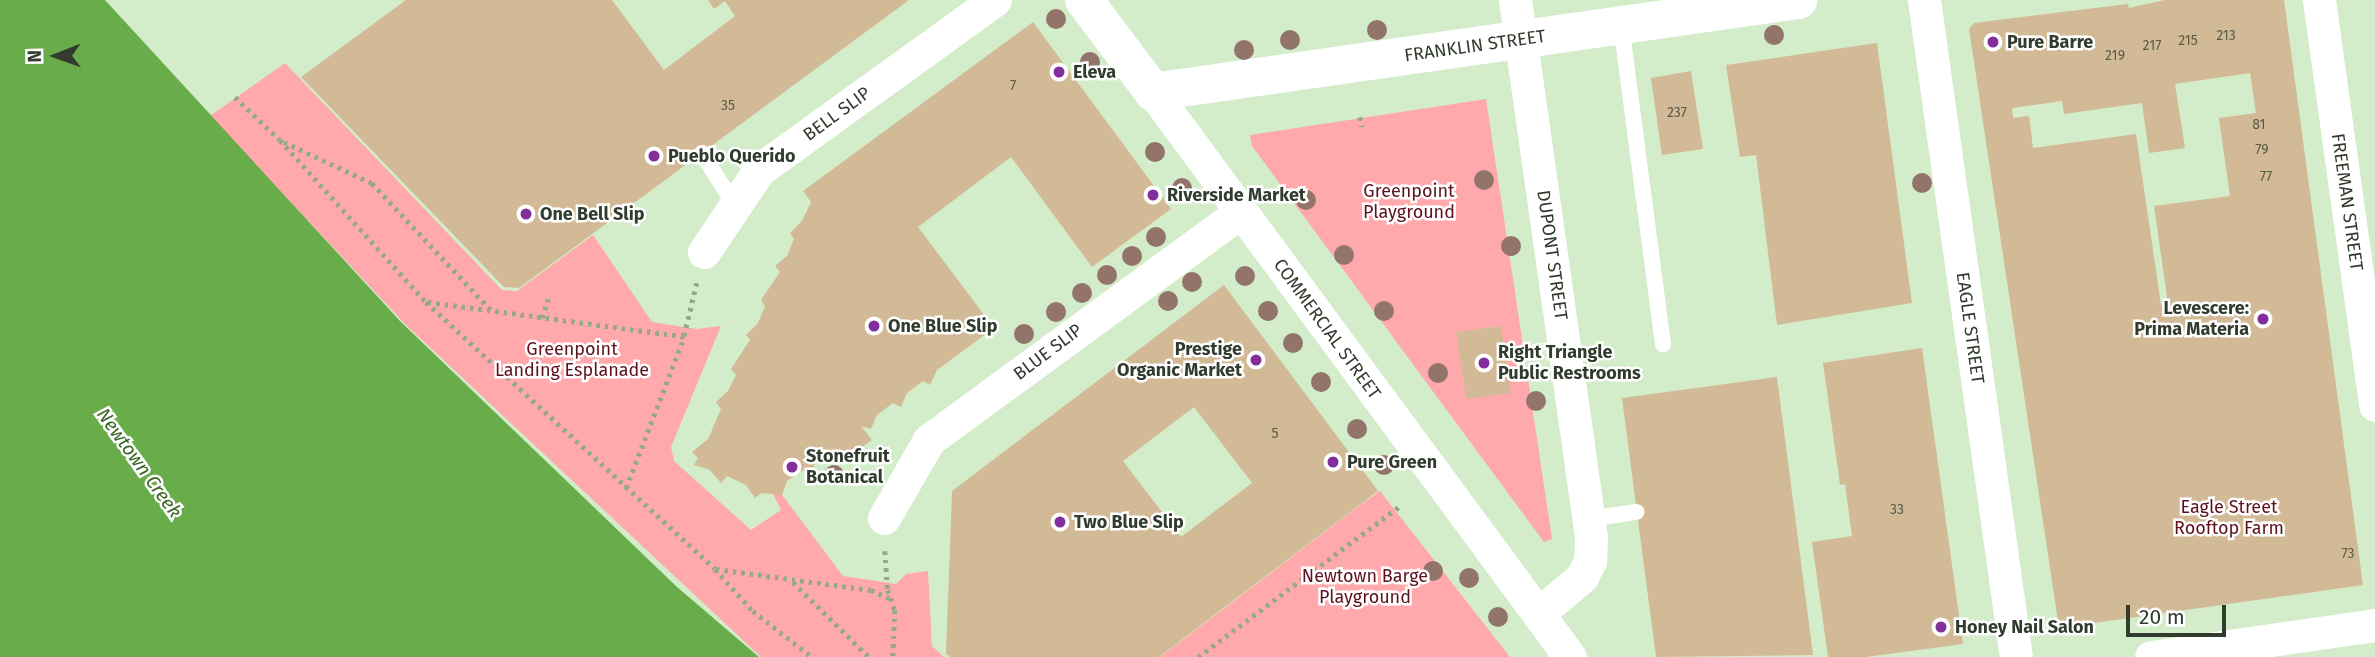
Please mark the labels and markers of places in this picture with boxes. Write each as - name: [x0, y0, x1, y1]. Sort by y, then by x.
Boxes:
- place label: Pure Barre: [2007, 31, 2093, 53]
- marker: Pure Barre: [1985, 34, 2001, 50]
- place label: Eleva: [1073, 61, 1116, 83]
- marker: Eleva: [1051, 64, 1067, 80]
- place label: Pueblo Querido: [668, 145, 796, 167]
- marker: Pueblo Querido: [646, 148, 662, 164]
- place label: Riverside Market: [1167, 184, 1306, 206]
- marker: Riverside Market: [1145, 187, 1161, 203]
- place label: One Bell Slip: [540, 203, 644, 225]
- marker: One Bell Slip: [518, 206, 534, 222]
- place label: Levescere: Prima Materia: [2134, 298, 2249, 340]
- marker: Levescere: Prima Materia: [2255, 311, 2271, 327]
- place label: One Blue Slip: [888, 315, 997, 337]
- marker: One Blue Slip: [866, 318, 882, 334]
- place label: Prestige Organic Market: [1117, 339, 1242, 382]
- place label: Right Triangle Public Restrooms: [1498, 342, 1641, 384]
- marker: Prestige Organic Market: [1248, 352, 1264, 368]
- marker: Right Triangle Public Restrooms: [1476, 355, 1492, 371]
- place label: Stonefruit Botanical: [806, 446, 890, 489]
- place label: Pure Green: [1347, 451, 1437, 473]
- marker: Pure Green: [1325, 454, 1341, 470]
- marker: Stonefruit Botanical: [784, 459, 800, 475]
- place label: Two Blue Slip: [1074, 511, 1184, 533]
- marker: Two Blue Slip: [1052, 514, 1068, 530]
- place label: Honey Nail Salon: [1955, 616, 2094, 638]
- marker: Honey Nail Salon: [1933, 619, 1949, 635]

